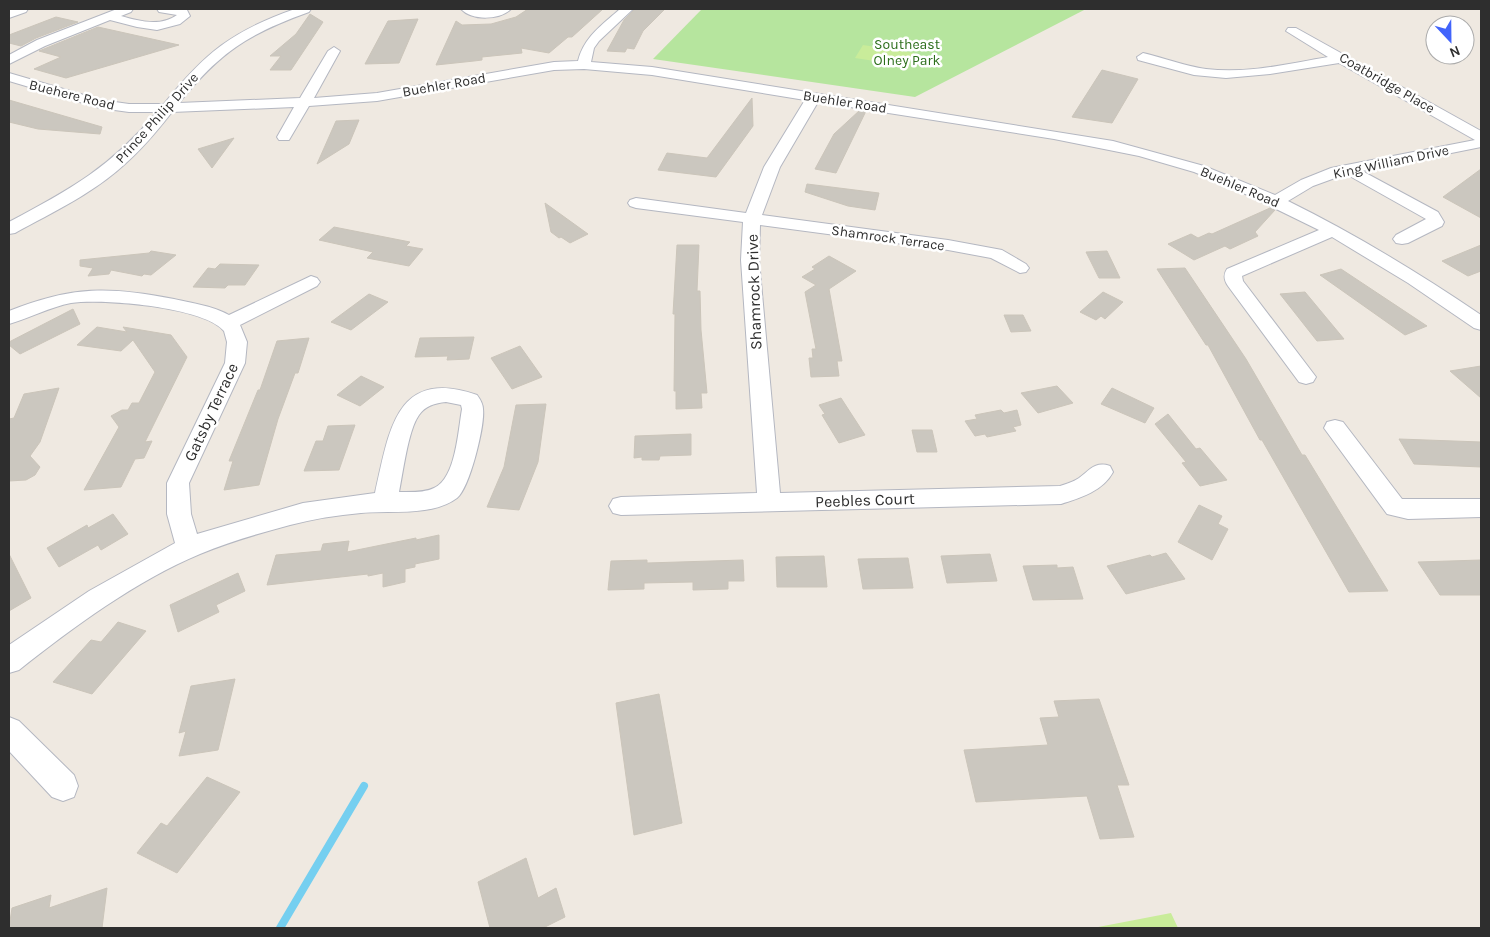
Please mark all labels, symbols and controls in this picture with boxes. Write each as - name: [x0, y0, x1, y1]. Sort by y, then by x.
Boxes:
- north arrow: [1425, 15, 1475, 65]
- park label: Southeast Olney Park: [874, 36, 941, 69]
- text: N: [1447, 42, 1463, 61]
- street label: Coatbridge Place: [1336, 49, 1438, 117]
- street label: Prince Philip Drive: [112, 69, 202, 167]
- street label: Buehler Road: [401, 69, 487, 101]
- street label: Buehere Road: [27, 76, 117, 114]
- street label: Buehler Road: [802, 87, 888, 117]
- street label: King William Drive: [1332, 141, 1450, 183]
- street label: Buehler Road: [1198, 163, 1282, 211]
- street label: Shamrock Terrace: [830, 222, 946, 254]
- street label: Shamrock Drive: [742, 234, 766, 350]
- street label: Gatsby Terrace: [180, 360, 242, 464]
- street label: Peebles Court: [815, 489, 915, 511]

